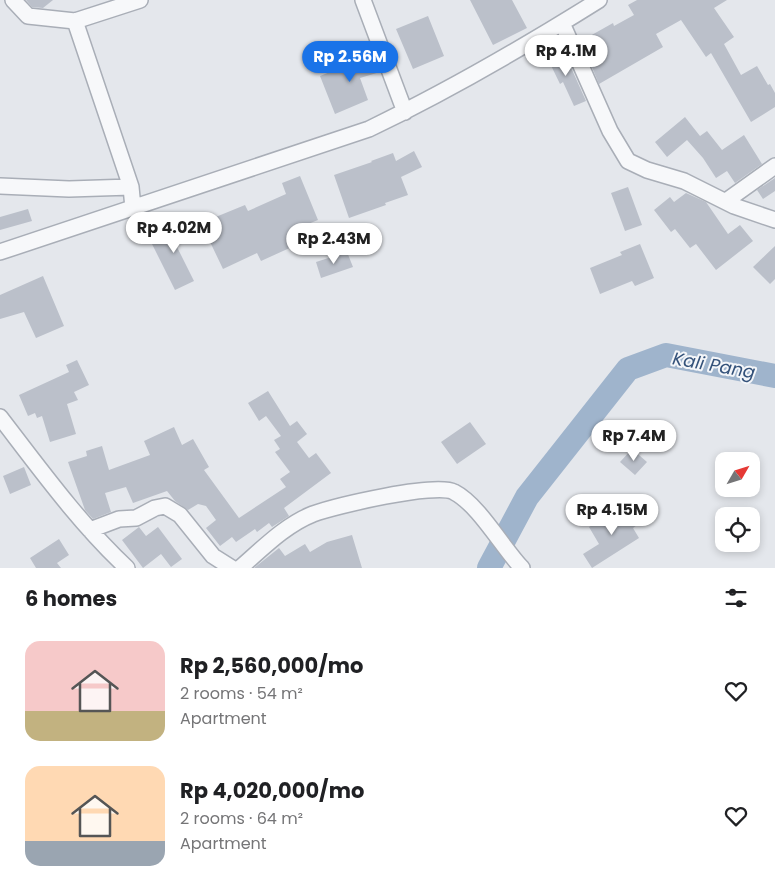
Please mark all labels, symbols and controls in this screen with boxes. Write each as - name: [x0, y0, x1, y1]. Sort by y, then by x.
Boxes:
- pin: Rp 4.1M: [520, 34, 612, 77]
- text: Rp 4.1M: [536, 39, 596, 62]
- pin: Rp 2.56M: [298, 41, 402, 83]
- text: Rp 2.56M: [313, 45, 387, 68]
- pin: Rp 4.02M: [122, 212, 226, 254]
- text: Rp 4.02M: [137, 216, 211, 239]
- pin: Rp 2.43M: [282, 222, 386, 265]
- text: Rp 2.43M: [297, 227, 371, 250]
- water label: Kali Pang: [671, 345, 757, 385]
- pin: Rp 7.4M: [588, 420, 680, 462]
- text: Rp 7.4M: [602, 424, 666, 447]
- north arrow: [715, 452, 760, 498]
- map controls: [715, 452, 760, 552]
- pin: Rp 4.15M: [560, 494, 664, 536]
- text: Rp 4.15M: [576, 498, 648, 521]
- button: locate: [715, 507, 760, 552]
- text: 6 homes: [25, 584, 117, 613]
- icon: filters: [722, 584, 750, 612]
- text: Rp 2,560,000/mo: [180, 651, 363, 680]
- icon: home: [65, 661, 125, 721]
- icon: heart: [722, 677, 750, 705]
- text: 2 rooms · 54 m²: [180, 682, 303, 705]
- text: Apartment: [180, 707, 267, 730]
- text: Rp 4,020,000/mo: [180, 776, 364, 805]
- icon: home: [65, 786, 125, 846]
- icon: heart: [722, 802, 750, 830]
- text: 2 rooms · 64 m²: [180, 807, 303, 830]
- text: Apartment: [180, 832, 267, 855]

